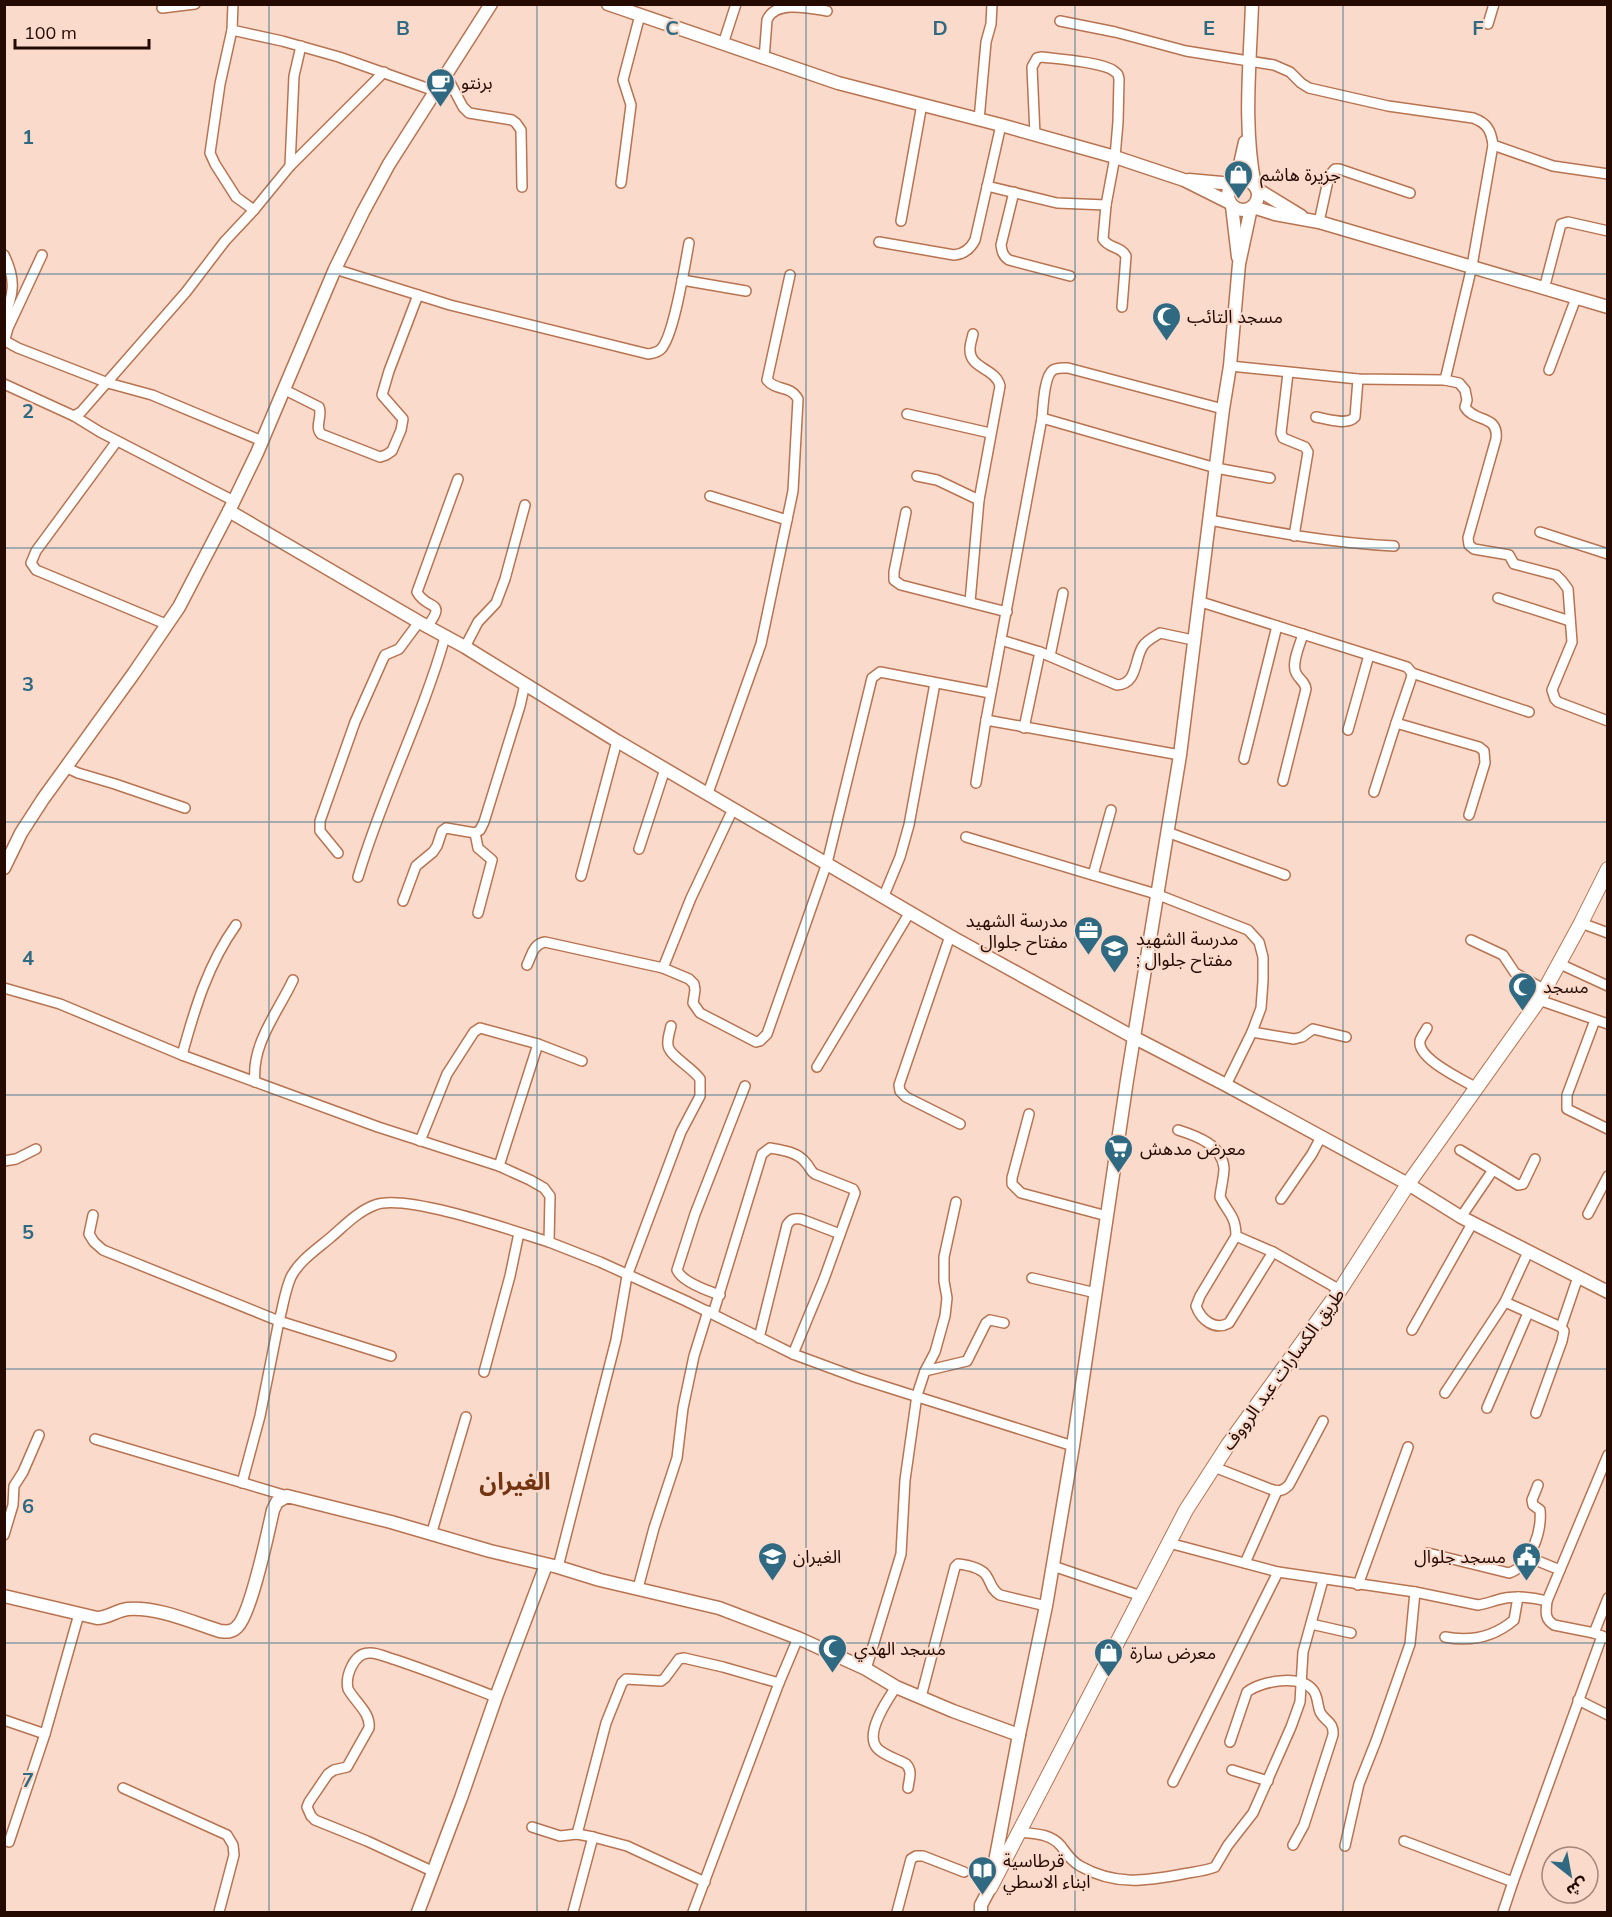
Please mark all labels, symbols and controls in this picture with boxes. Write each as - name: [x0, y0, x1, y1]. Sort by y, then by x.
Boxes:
- scale bar: [15, 12, 148, 50]
- text: B: [396, 15, 410, 40]
- text: C: [665, 15, 679, 40]
- text: D: [932, 15, 948, 40]
- text: E: [1203, 15, 1215, 40]
- text: F: [1472, 15, 1484, 40]
- text: 100 m: [24, 21, 77, 44]
- cafe icon: برنتو: [424, 66, 456, 108]
- place label: برنتو: [461, 71, 492, 94]
- text: 1: [22, 124, 34, 149]
- shop icon: جزيرة هاشم: [1223, 158, 1255, 200]
- place label: جزيرة هاشم: [1260, 163, 1341, 188]
- mosque icon: مسجد التائب: [1150, 300, 1182, 342]
- place label: مسجد التائب: [1187, 305, 1283, 328]
- text: 2: [22, 398, 34, 423]
- text: 3: [22, 671, 34, 696]
- place label: مدرسة الشهيد مفتاح جلوال: [966, 909, 1068, 955]
- office icon: مدرسة الشهيد مفتاح جلوال: [1073, 914, 1105, 956]
- place label: مدرسة الشهيد ; مفتاح جلوال: [1136, 927, 1238, 973]
- school or university icon: مدرسة الشهيد ; مفتاح جلوال: [1099, 932, 1131, 974]
- text: 4: [22, 945, 34, 970]
- mosque icon: مسجد: [1506, 970, 1538, 1012]
- place label: مسجد: [1543, 975, 1589, 998]
- supermarket icon: معرض مدهش: [1103, 1132, 1135, 1174]
- place label: معرض مدهش: [1140, 1137, 1246, 1160]
- text: 5: [22, 1219, 34, 1244]
- street label: طريق الكسارات عبد الرووف: [1217, 1284, 1349, 1454]
- district label: الغيران: [479, 1466, 551, 1496]
- text: 6: [22, 1493, 34, 1518]
- school or university icon: الغيران: [756, 1540, 788, 1582]
- public building icon: مسجد جلوال: [1511, 1540, 1543, 1582]
- place label: الغيران: [793, 1545, 841, 1568]
- place label: مسجد جلوال: [1414, 1545, 1506, 1568]
- mosque icon: مسجد الهدي: [817, 1632, 849, 1674]
- shop icon: معرض سارة: [1093, 1636, 1125, 1678]
- place label: مسجد الهدي: [854, 1637, 946, 1662]
- place label: معرض سارة: [1130, 1641, 1216, 1664]
- text: 7: [22, 1767, 34, 1792]
- north arrow: [1540, 1845, 1600, 1905]
- place label: قرطاسية ابناء الاسطي: [1003, 1849, 1091, 1895]
- library icon: قرطاسية ابناء الاسطي: [966, 1854, 998, 1896]
- text: ش: [1563, 1874, 1592, 1902]

